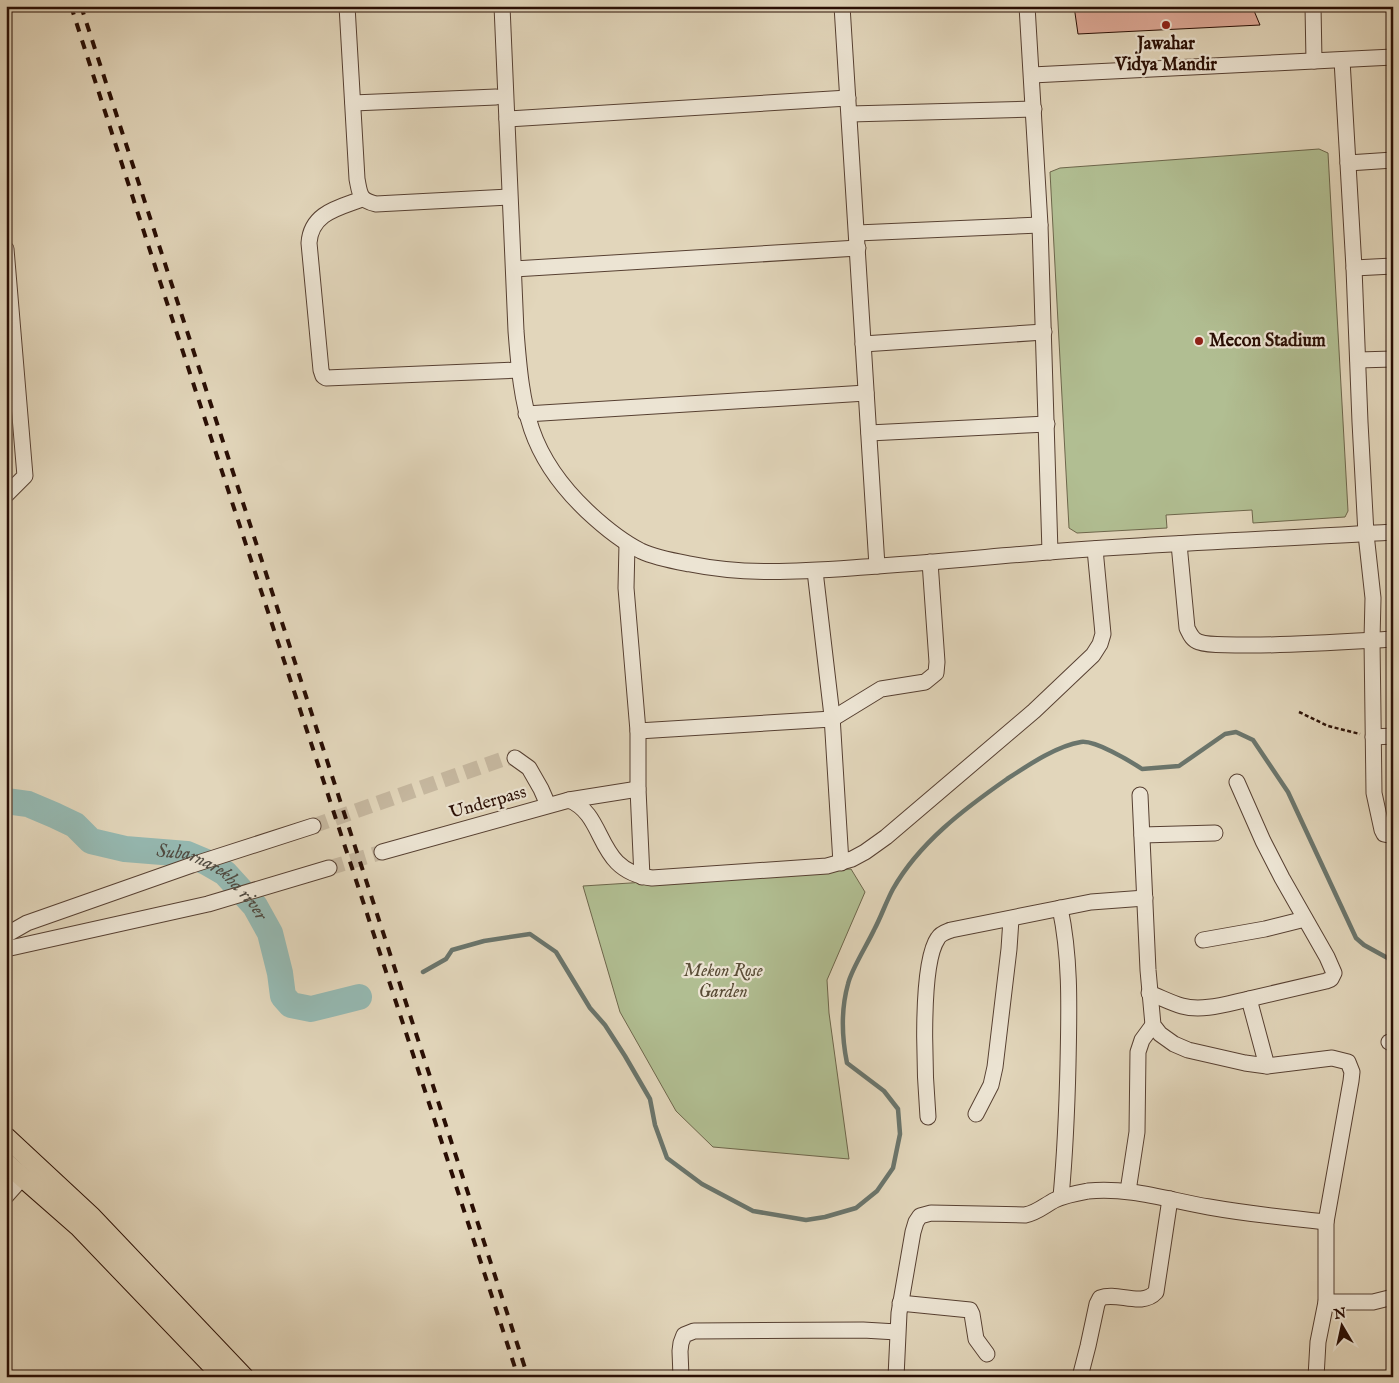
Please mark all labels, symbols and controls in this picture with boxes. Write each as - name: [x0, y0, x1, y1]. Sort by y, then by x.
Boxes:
- marker: Jawahar Vidya Mandir: [1160, 19, 1172, 31]
- place label: Jawahar Vidya Mandir: [1114, 33, 1217, 77]
- place label: Mecon Stadium: [1209, 330, 1326, 353]
- marker: Mecon Stadium: [1193, 335, 1205, 347]
- street label: Underpass: [447, 781, 529, 825]
- water label: Subarnarekha river: [155, 840, 273, 926]
- park label: Mekon Rose Garden: [683, 960, 763, 1004]
- north arrow: [1316, 1300, 1366, 1350]
- text: N: [1332, 1304, 1348, 1324]

